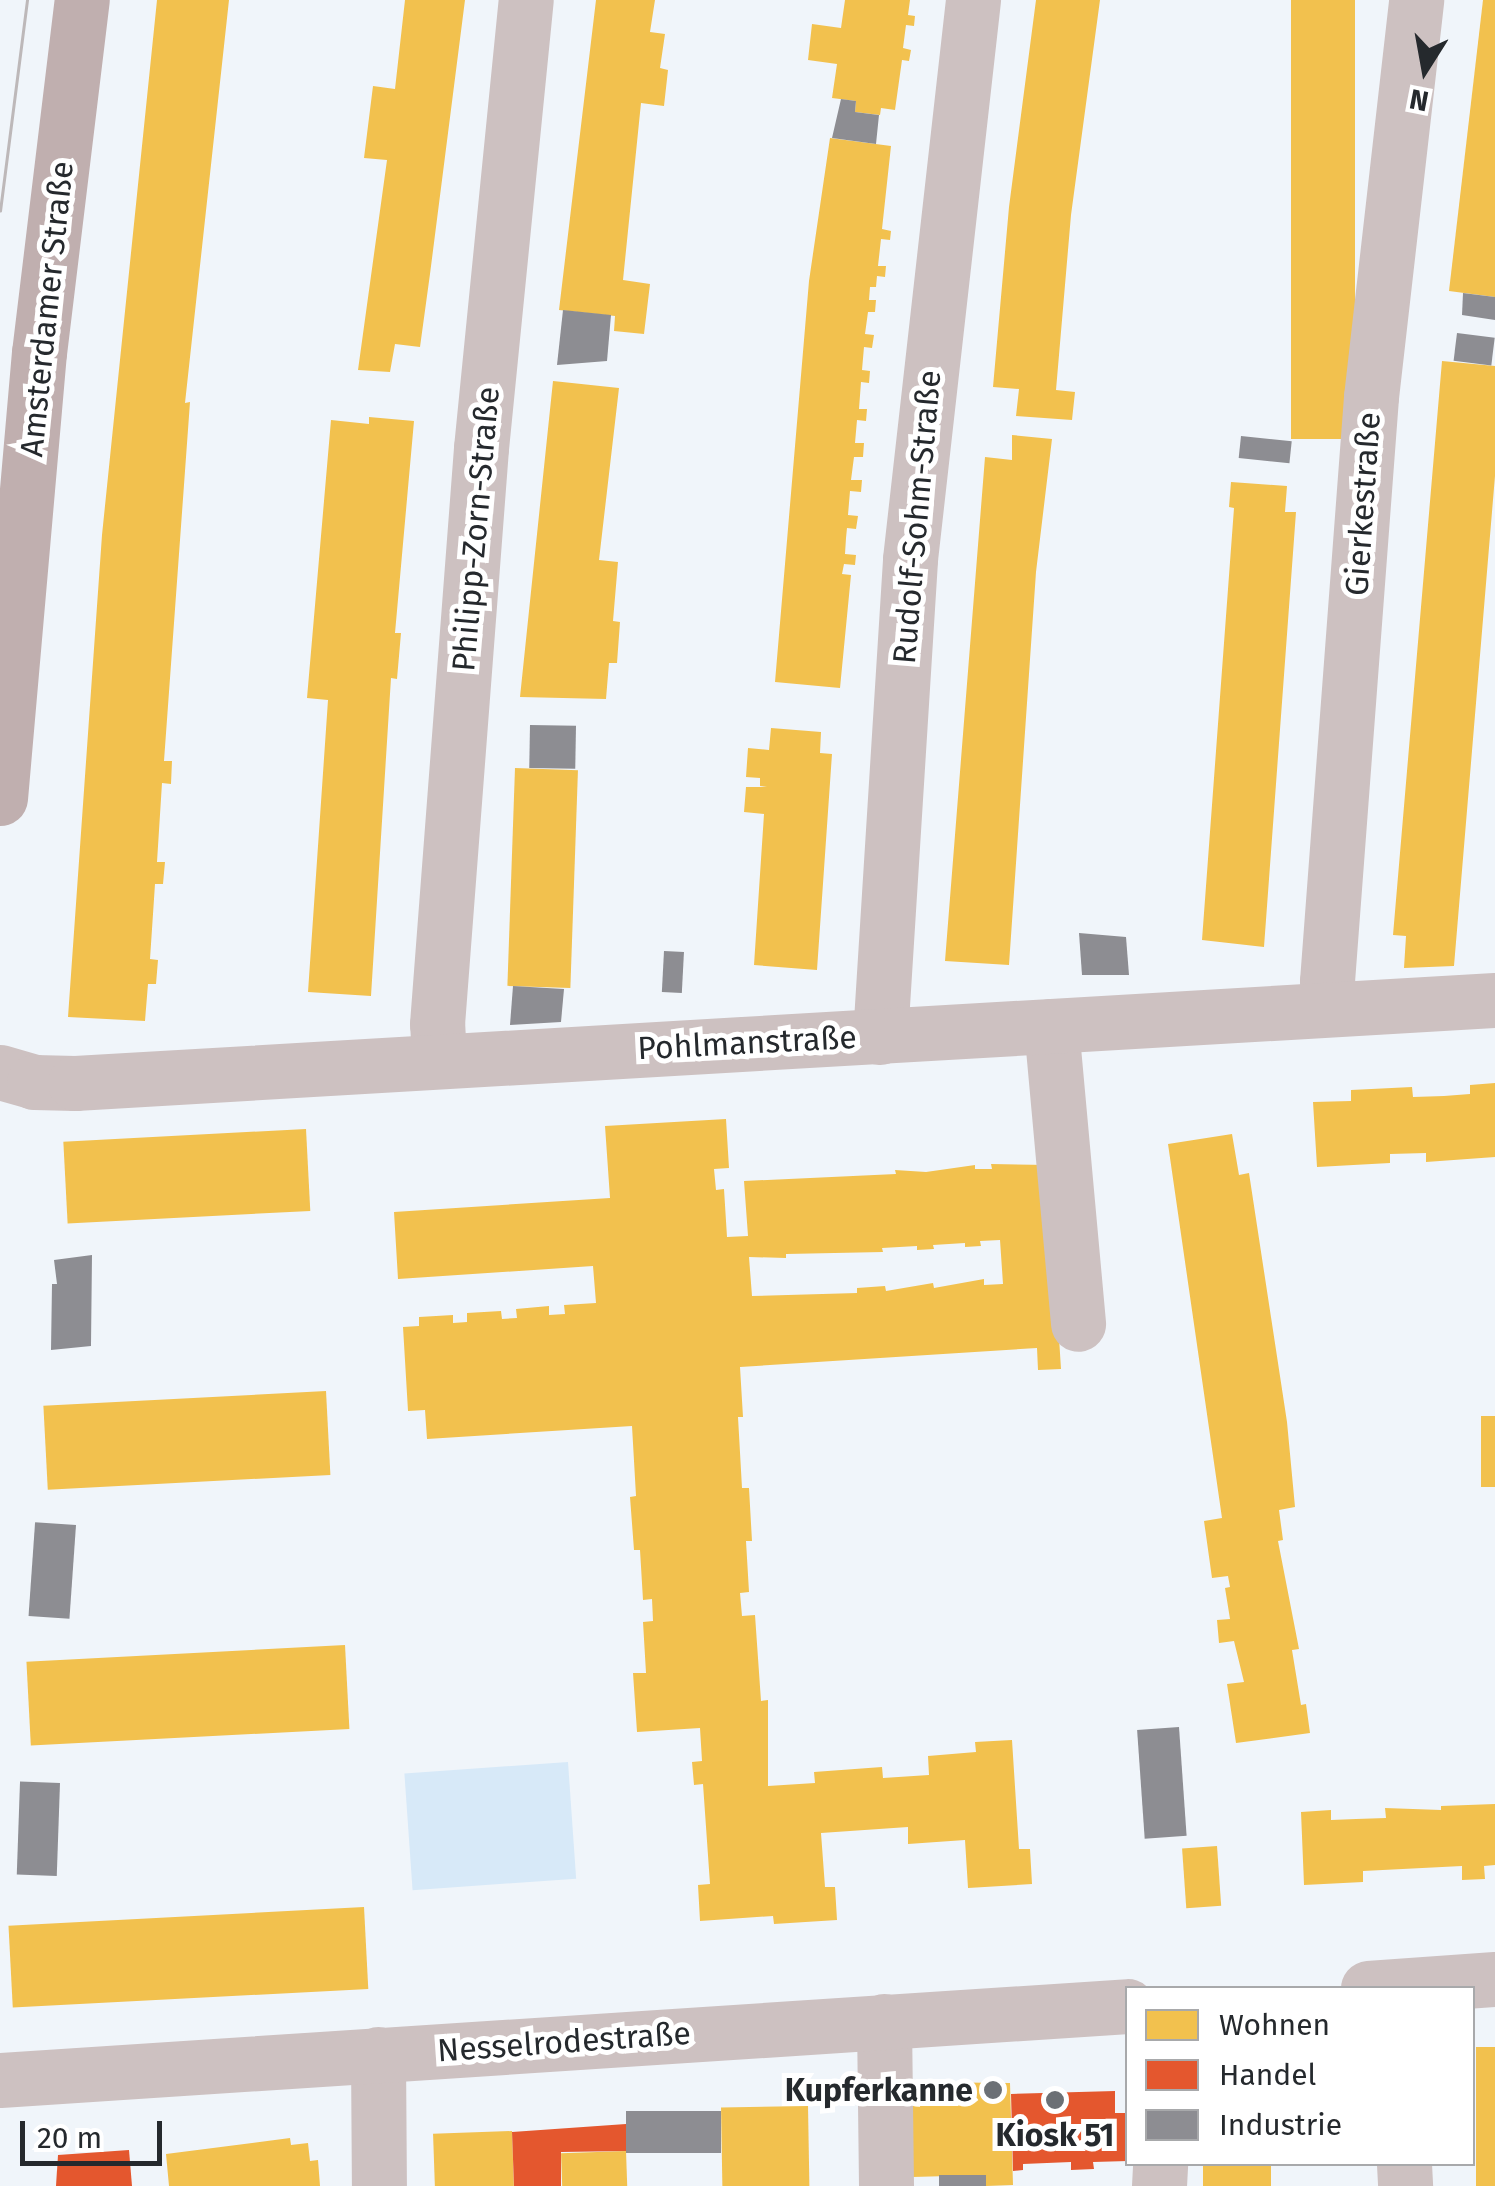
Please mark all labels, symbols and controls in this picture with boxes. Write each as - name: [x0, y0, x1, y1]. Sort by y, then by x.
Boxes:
- north arrow: [1375, 20, 1475, 120]
- text: N: [1407, 82, 1431, 118]
- street label: Amsterdamer Straße: [12, 159, 82, 459]
- street label: Rudolf-Sohm-Straße: [885, 368, 949, 666]
- street label: Philipp-Zorn-Straße: [444, 385, 508, 673]
- street label: Gierkestraße: [1337, 411, 1389, 597]
- street label: Pohlmanstraße: [636, 1018, 858, 1068]
- legend: [1125, 1986, 1475, 2166]
- text: Wohnen: [1219, 2007, 1330, 2043]
- street label: Nesselrodestraße: [436, 2014, 692, 2070]
- text: Handel: [1219, 2057, 1316, 2093]
- place label: Kupferkanne: [785, 2071, 973, 2109]
- marker: Kupferkanne: [982, 2079, 1004, 2101]
- marker: Kiosk 51: [1044, 2089, 1066, 2111]
- scale bar: [25, 2101, 168, 2163]
- text: Industrie: [1219, 2107, 1342, 2143]
- place label: Kiosk 51: [996, 2116, 1114, 2154]
- text: 20 m: [37, 2120, 102, 2156]

